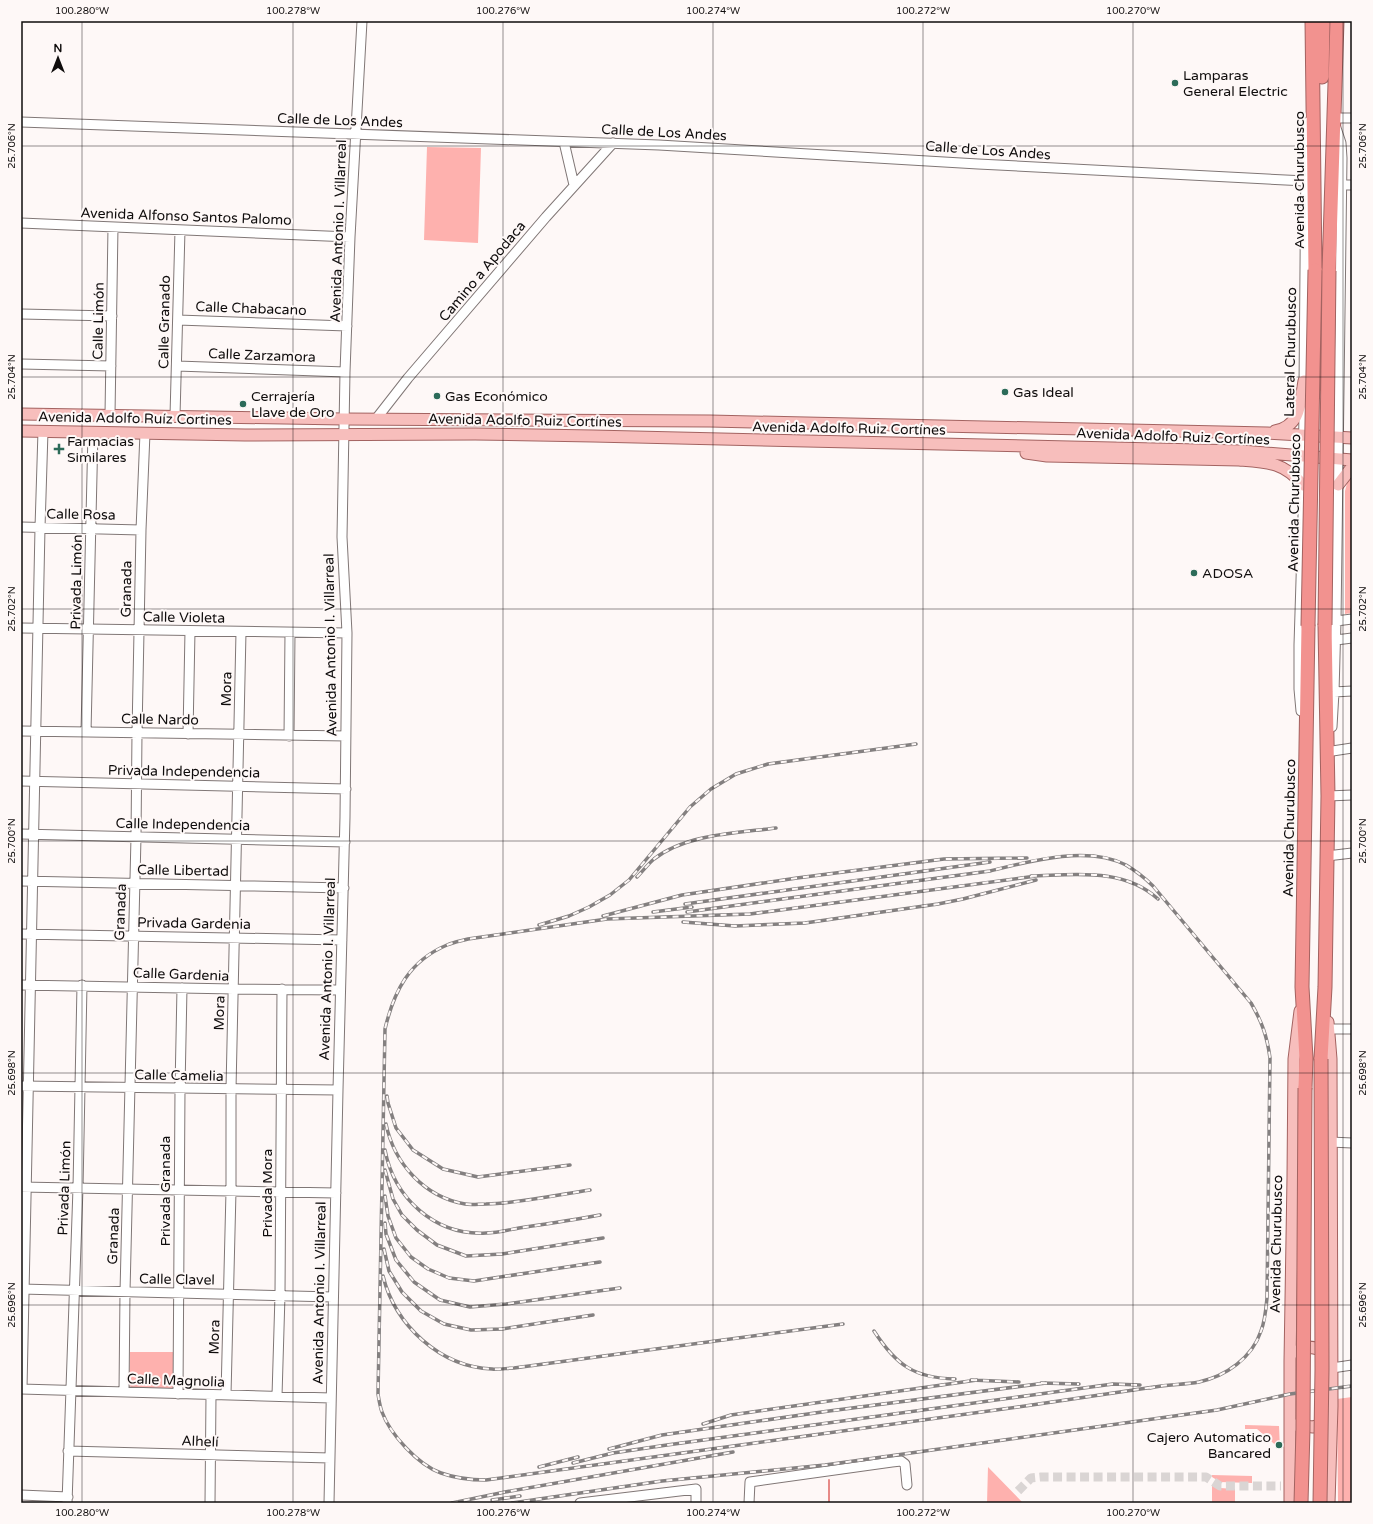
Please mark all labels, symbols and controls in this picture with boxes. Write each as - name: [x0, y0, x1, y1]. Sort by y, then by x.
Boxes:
- text: 100.280°W: [55, 5, 109, 17]
- text: 100.278°W: [266, 5, 320, 17]
- text: 100.276°W: [476, 5, 530, 17]
- text: 100.274°W: [686, 5, 740, 17]
- text: 100.272°W: [896, 5, 950, 17]
- text: 100.270°W: [1106, 5, 1160, 17]
- north arrow: [38, 38, 78, 78]
- text: N: [54, 42, 62, 55]
- place label: Lamparas General Electric: [1183, 67, 1288, 100]
- marker: Lamparas General Electric: [1170, 78, 1180, 88]
- street label: Calle de Los Andes: [277, 110, 403, 131]
- street label: Avenida Churubusco: [1291, 111, 1308, 249]
- street label: Calle de Los Andes: [601, 121, 728, 144]
- text: 25.706°N: [6, 123, 18, 169]
- text: 25.706°N: [1357, 123, 1369, 169]
- street label: Calle de Los Andes: [925, 138, 1052, 163]
- street label: Avenida Antonio I. Villarreal: [327, 139, 350, 323]
- street label: Avenida Alfonso Santos Palomo: [80, 204, 292, 229]
- street label: Camino a Apodaca: [435, 218, 529, 325]
- street label: Calle Granado: [155, 275, 174, 369]
- street label: Calle Limón: [89, 282, 108, 360]
- street label: Lateral Churubusco: [1281, 287, 1300, 417]
- street label: Calle Chabacano: [195, 298, 307, 319]
- street label: Calle Zarzamora: [208, 345, 316, 366]
- text: 25.704°N: [6, 354, 18, 400]
- text: 25.704°N: [1357, 354, 1369, 400]
- place label: Gas Ideal: [1013, 384, 1074, 401]
- marker: Gas Ideal: [1000, 387, 1010, 397]
- place label: Cerrajería Llave de Oro: [251, 388, 334, 421]
- place label: Gas Económico: [445, 388, 548, 405]
- marker: Gas Económico: [432, 391, 442, 401]
- marker: Cerrajería Llave de Oro: [238, 399, 248, 409]
- street label: Avenida Adolfo Ruíz Cortines: [38, 408, 232, 429]
- street label: Avenida Adolfo Ruiz Cortínes: [428, 410, 622, 431]
- street label: Avenida Adolfo Ruiz Cortínes: [752, 418, 946, 439]
- street label: Avenida Adolfo Ruiz Cortínes: [1076, 425, 1270, 448]
- place label: Farmacias Similares: [67, 433, 134, 466]
- street label: Avenida Churubusco: [1285, 434, 1304, 572]
- marker: Farmacias Similares: [54, 444, 64, 454]
- street label: Calle Rosa: [46, 505, 116, 524]
- street label: Privada Limón: [67, 534, 86, 630]
- street label: Avenida Antonio I. Villarreal: [320, 553, 341, 737]
- street label: Granada: [118, 560, 135, 618]
- place label: ADOSA: [1202, 565, 1253, 582]
- marker: ADOSA: [1189, 568, 1199, 578]
- text: 25.702°N: [6, 586, 18, 632]
- text: 25.702°N: [1357, 586, 1369, 632]
- street label: Calle Violeta: [143, 608, 225, 627]
- street label: Mora: [218, 671, 235, 707]
- street label: Calle Nardo: [121, 710, 199, 729]
- street label: Avenida Churubusco: [1280, 759, 1299, 897]
- street label: Privada Independencia: [108, 762, 260, 781]
- street label: Calle Independencia: [116, 815, 250, 834]
- text: 25.700°N: [6, 818, 18, 864]
- text: 25.700°N: [1357, 818, 1369, 864]
- street label: Calle Libertad: [137, 861, 229, 880]
- street label: Avenida Antonio I. Villarreal: [316, 877, 339, 1061]
- street label: Granada: [111, 883, 130, 941]
- street label: Privada Gardenia: [137, 914, 251, 933]
- street label: Calle Gardenia: [133, 964, 229, 985]
- street label: Mora: [210, 995, 229, 1031]
- text: 25.698°N: [6, 1050, 18, 1096]
- text: 25.698°N: [1357, 1050, 1369, 1096]
- street label: Calle Camelia: [134, 1066, 224, 1085]
- street label: Privada Granada: [157, 1136, 174, 1246]
- street label: Privada Limón: [54, 1140, 75, 1236]
- street label: Privada Mora: [259, 1149, 276, 1237]
- street label: Avenida Churubusco: [1267, 1175, 1286, 1313]
- street label: Avenida Antonio I. Villarreal: [309, 1201, 330, 1385]
- street label: Granada: [104, 1207, 123, 1265]
- street label: Calle Clavel: [139, 1270, 215, 1289]
- text: 25.696°N: [6, 1282, 18, 1328]
- text: 25.696°N: [1357, 1282, 1369, 1328]
- street label: Mora: [205, 1319, 224, 1355]
- street label: Calle Magnolia: [127, 1370, 225, 1391]
- place label: Cajero Automatico Bancared: [1147, 1429, 1271, 1462]
- street label: Alhelí: [181, 1432, 219, 1451]
- marker: Cajero Automatico Bancared: [1274, 1440, 1284, 1450]
- text: 100.280°W: [55, 1507, 109, 1519]
- text: 100.278°W: [266, 1507, 320, 1519]
- text: 100.276°W: [476, 1507, 530, 1519]
- text: 100.274°W: [686, 1507, 740, 1519]
- text: 100.272°W: [896, 1507, 950, 1519]
- text: 100.270°W: [1106, 1507, 1160, 1519]

